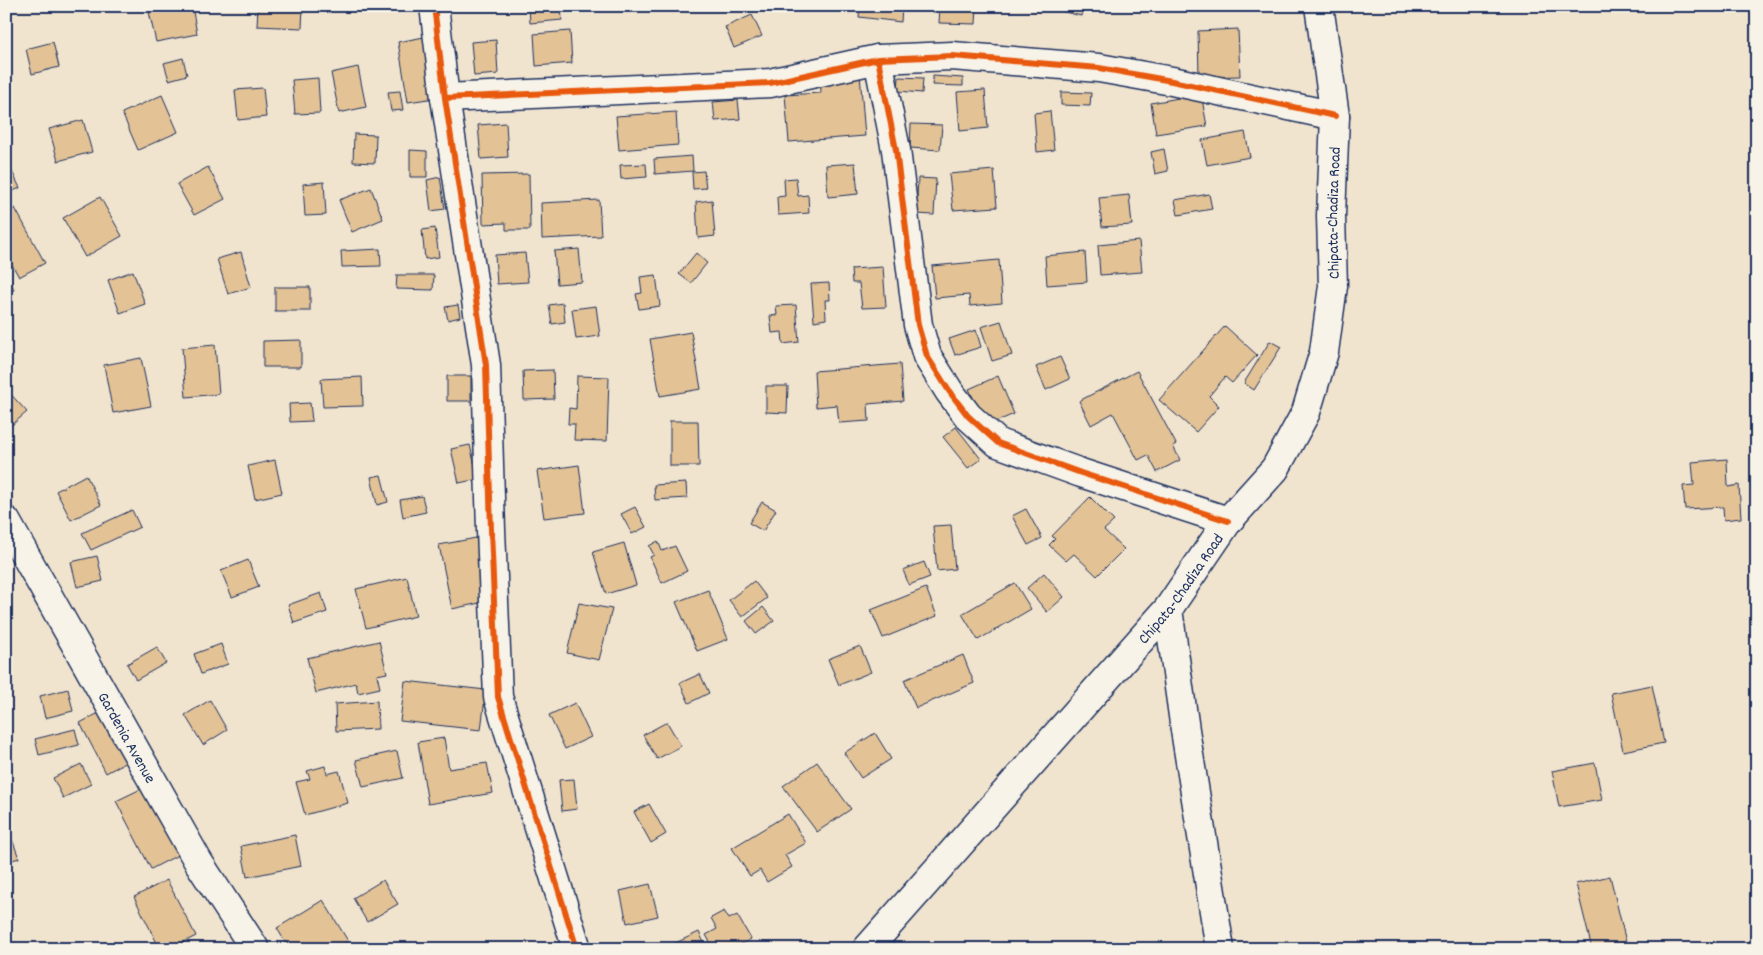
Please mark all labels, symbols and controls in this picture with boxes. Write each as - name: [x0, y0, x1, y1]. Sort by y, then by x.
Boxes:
- street label: Chipata-Chadiza Road: [1322, 146, 1348, 279]
- street label: Chipata-Chadiza Road: [1133, 529, 1230, 650]
- street label: Gardenia Avenue: [91, 688, 161, 788]

